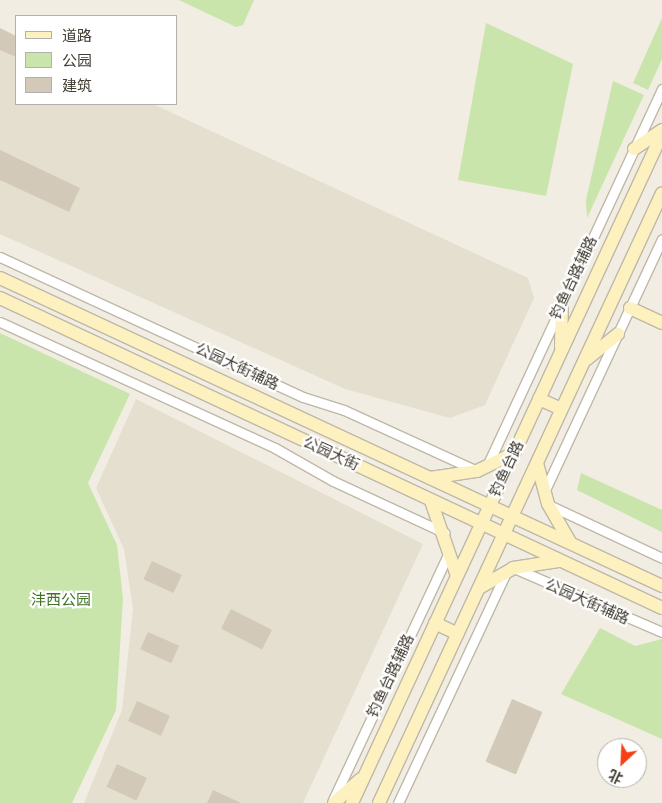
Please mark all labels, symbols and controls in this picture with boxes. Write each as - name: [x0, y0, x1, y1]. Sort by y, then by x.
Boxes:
- legend: [15, 15, 178, 105]
- text: 道路: [62, 27, 92, 46]
- text: 公园: [62, 52, 92, 71]
- text: 建筑: [62, 77, 92, 96]
- street label: 钓鱼台路辅路: [547, 233, 601, 323]
- street label: 公园大街辅路: [192, 340, 282, 394]
- street label: 公园大街: [300, 433, 362, 475]
- street label: 钓鱼台路: [486, 438, 528, 500]
- street label: 公园大街辅路: [542, 575, 632, 629]
- park label: 沣西公园: [31, 592, 91, 610]
- street label: 钓鱼台路辅路: [364, 631, 418, 721]
- north arrow: [597, 738, 647, 788]
- text: 北: [606, 765, 626, 787]

